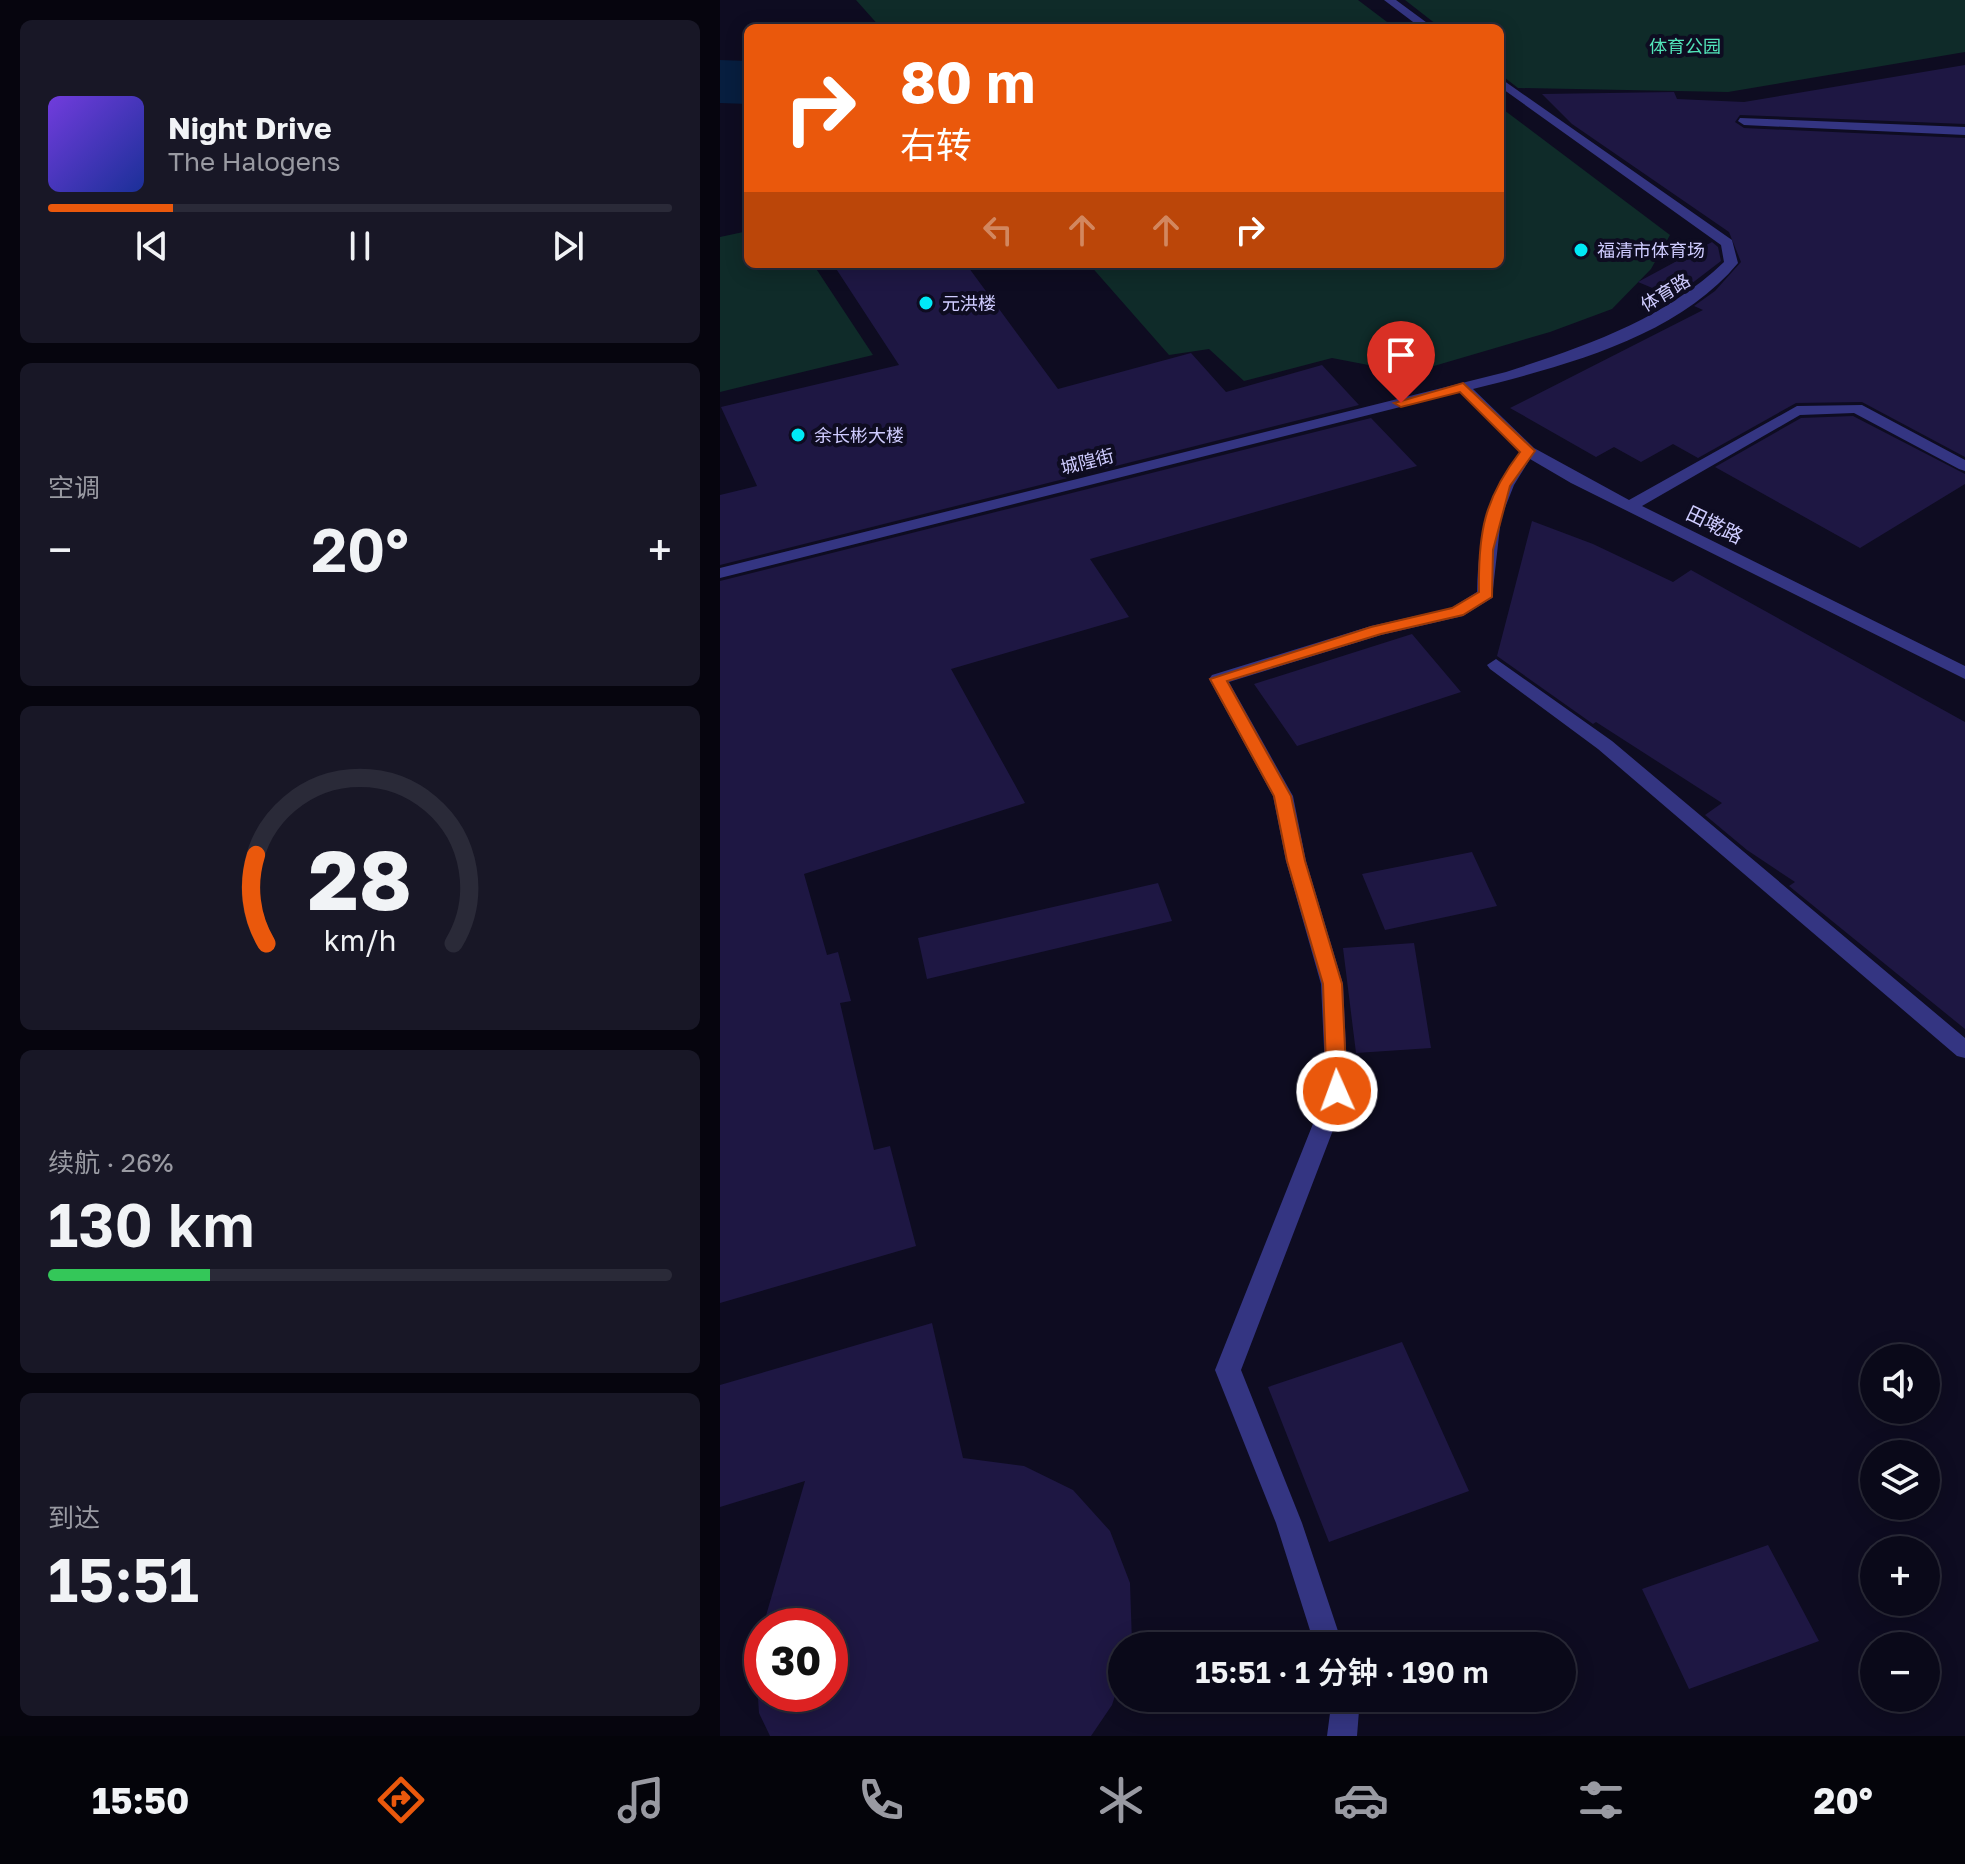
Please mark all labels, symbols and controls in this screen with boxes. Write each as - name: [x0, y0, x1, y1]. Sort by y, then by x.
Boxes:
- park label: 体育公园: [1649, 35, 1721, 57]
- text: 80 m: [900, 48, 1035, 115]
- icon: right: [768, 56, 872, 160]
- text: Night Drive: [168, 110, 332, 146]
- text: 右转: [900, 123, 972, 166]
- text: The Halogens: [168, 146, 341, 177]
- icon: left: [976, 208, 1020, 252]
- icon: ahead: [1060, 208, 1104, 252]
- icon: ahead: [1144, 208, 1188, 252]
- icon: right: [1228, 208, 1272, 252]
- icon: previous: [130, 224, 174, 268]
- icon: pause: [338, 224, 382, 268]
- icon: next: [546, 224, 590, 268]
- place label: 福清市体育场: [1597, 239, 1705, 261]
- marker: 福清市体育场: [1572, 241, 1590, 259]
- street label: 体育路: [1636, 269, 1694, 315]
- place label: 元洪楼: [942, 292, 996, 314]
- marker: 元洪楼: [917, 294, 935, 312]
- pin: [1367, 321, 1435, 403]
- icon: arrive: [1379, 333, 1423, 377]
- place label: 余长彬大楼: [814, 424, 904, 446]
- marker: 余长彬大楼: [789, 426, 807, 444]
- street label: 城隍街: [1058, 444, 1116, 478]
- text: 空调: [48, 472, 100, 503]
- street label: 田墘路: [1683, 500, 1747, 548]
- text: 20°: [311, 513, 409, 585]
- text: −: [48, 523, 72, 576]
- text: +: [648, 523, 672, 576]
- text: 28: [308, 828, 412, 928]
- text: km/h: [324, 923, 396, 957]
- position arrow: [1295, 1049, 1379, 1133]
- text: 续航 · 26%: [48, 1147, 173, 1178]
- text: 130 km: [48, 1188, 255, 1260]
- map controls: [1860, 1344, 1940, 1712]
- button: sound: [1860, 1344, 1940, 1424]
- button: layers: [1860, 1440, 1940, 1520]
- text: 到达: [48, 1502, 100, 1533]
- button: +: [1860, 1536, 1940, 1616]
- text: 15:51: [48, 1543, 199, 1615]
- speed limit sign: 30: [744, 1608, 848, 1712]
- button: −: [1860, 1632, 1940, 1712]
- text: 15:51 · 1 分钟 · 190 m: [1195, 1654, 1489, 1690]
- icon: directions: [373, 1772, 429, 1828]
- icon: music: [613, 1772, 669, 1828]
- icon: phone: [853, 1772, 909, 1828]
- icon: climate: [1093, 1772, 1149, 1828]
- icon: car: [1333, 1772, 1389, 1828]
- icon: filters: [1573, 1772, 1629, 1828]
- text: 15:50: [92, 1779, 189, 1822]
- text: 20°: [1814, 1779, 1873, 1822]

